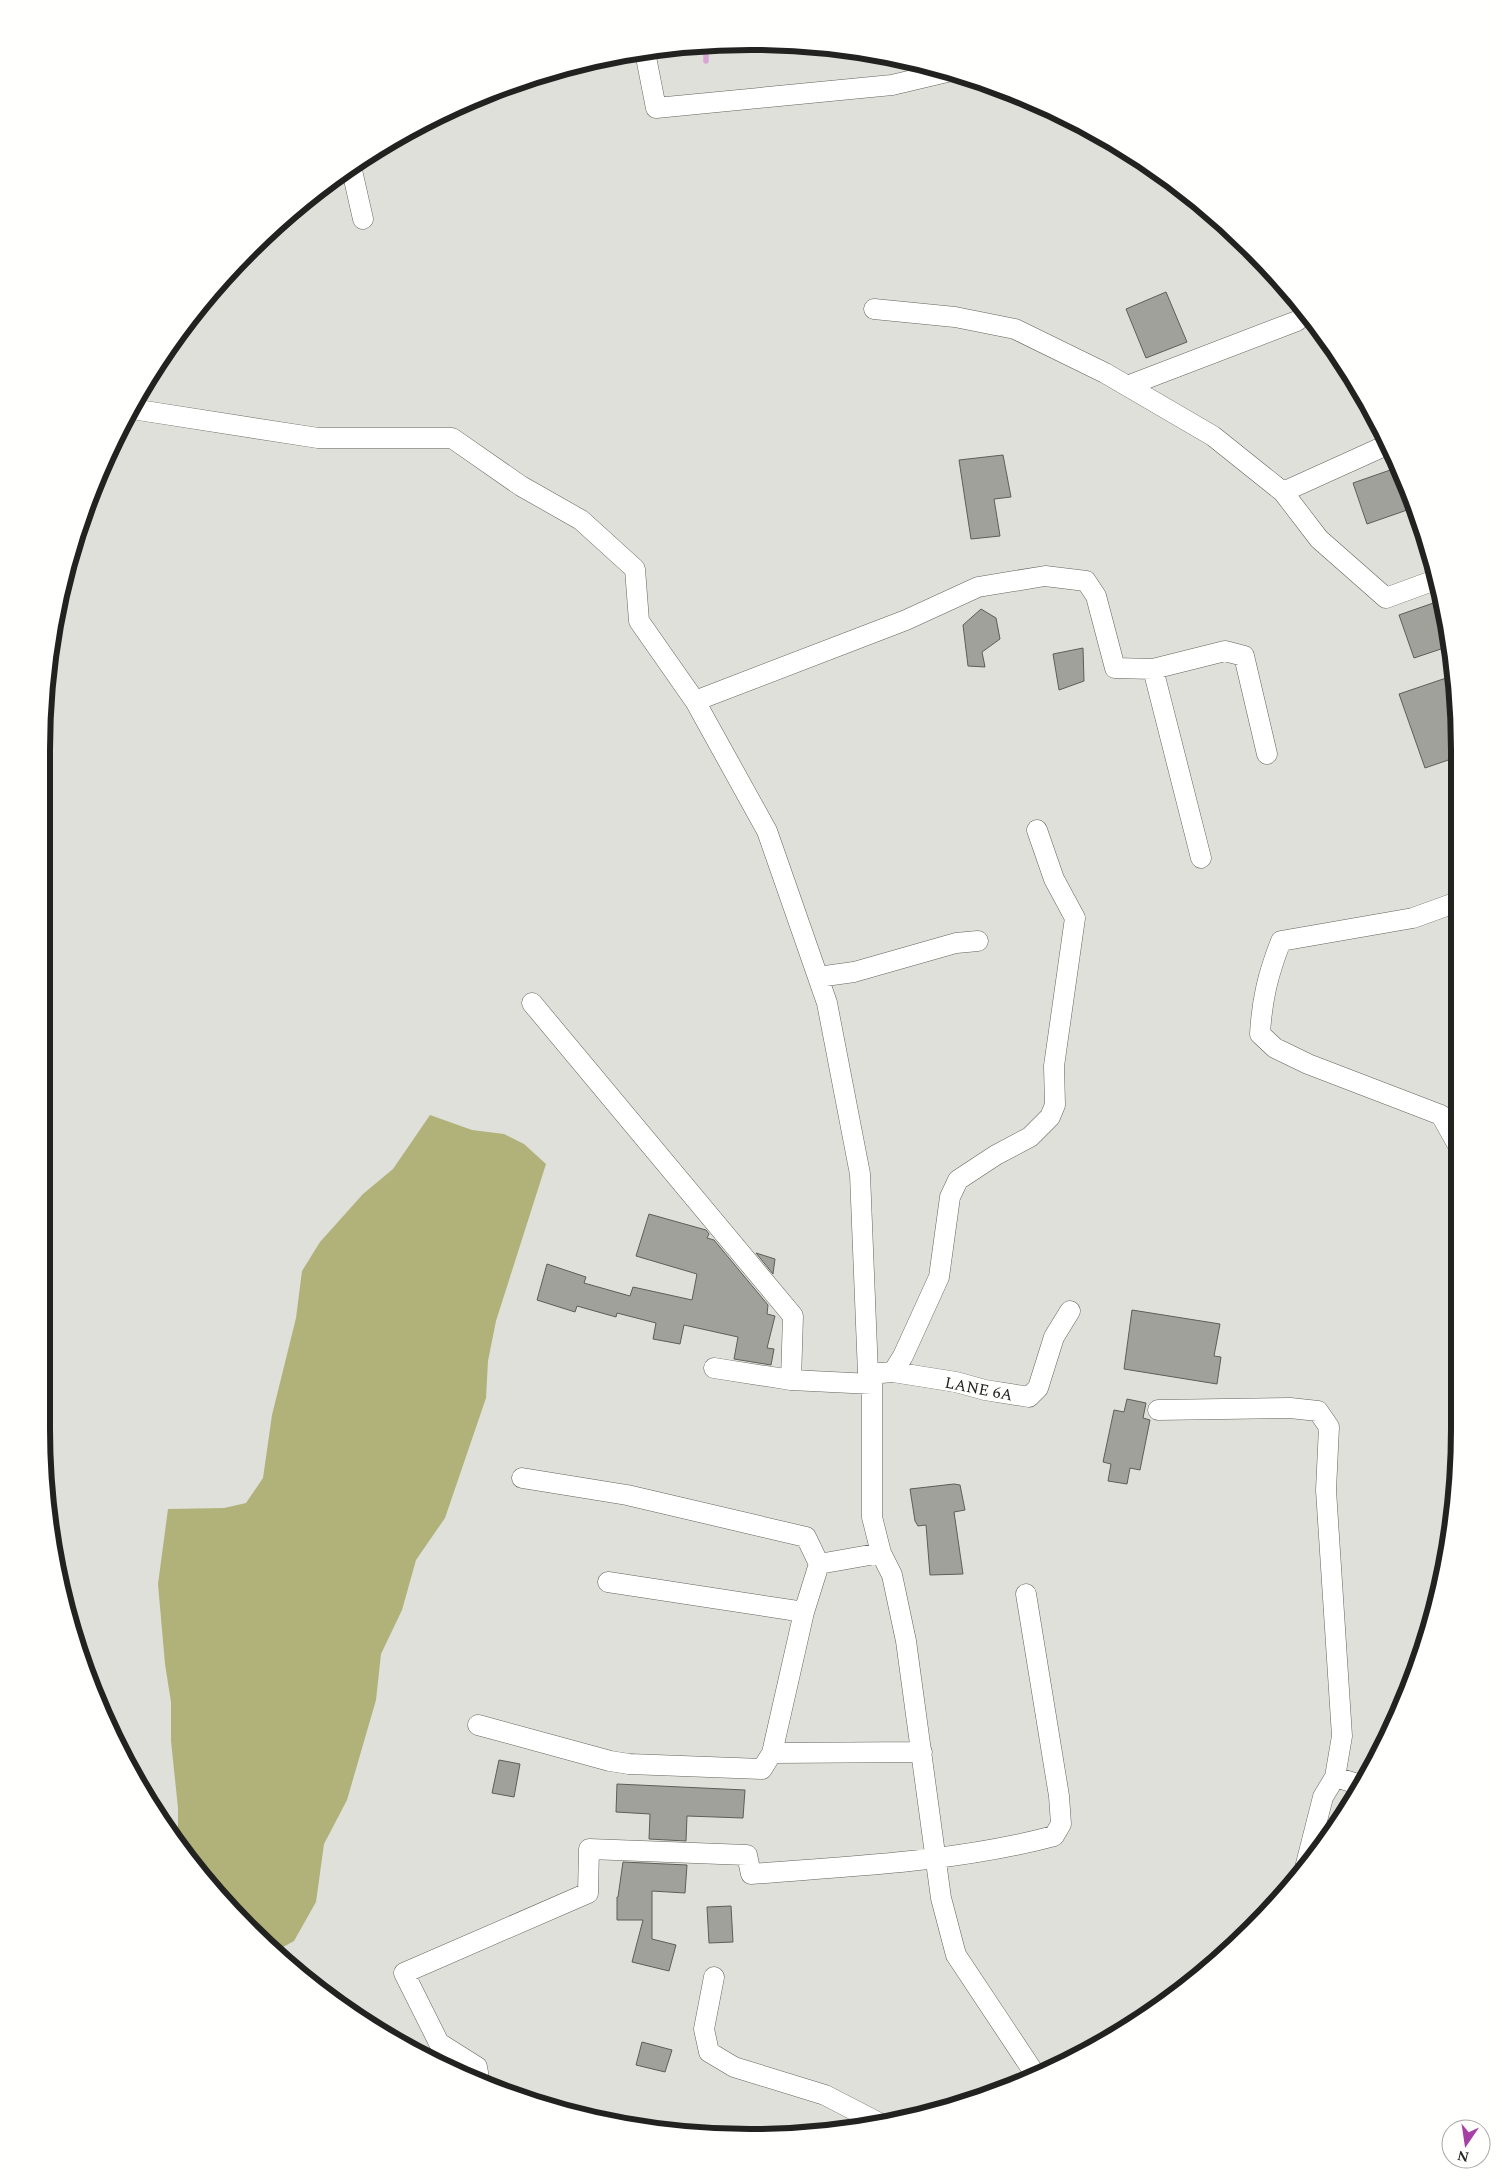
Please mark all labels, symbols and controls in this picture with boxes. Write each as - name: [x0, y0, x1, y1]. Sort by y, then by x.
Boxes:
- street label: LANE 6A: [943, 1371, 1015, 1407]
- north arrow: [1441, 2119, 1491, 2169]
- text: N: [1455, 2145, 1471, 2168]

